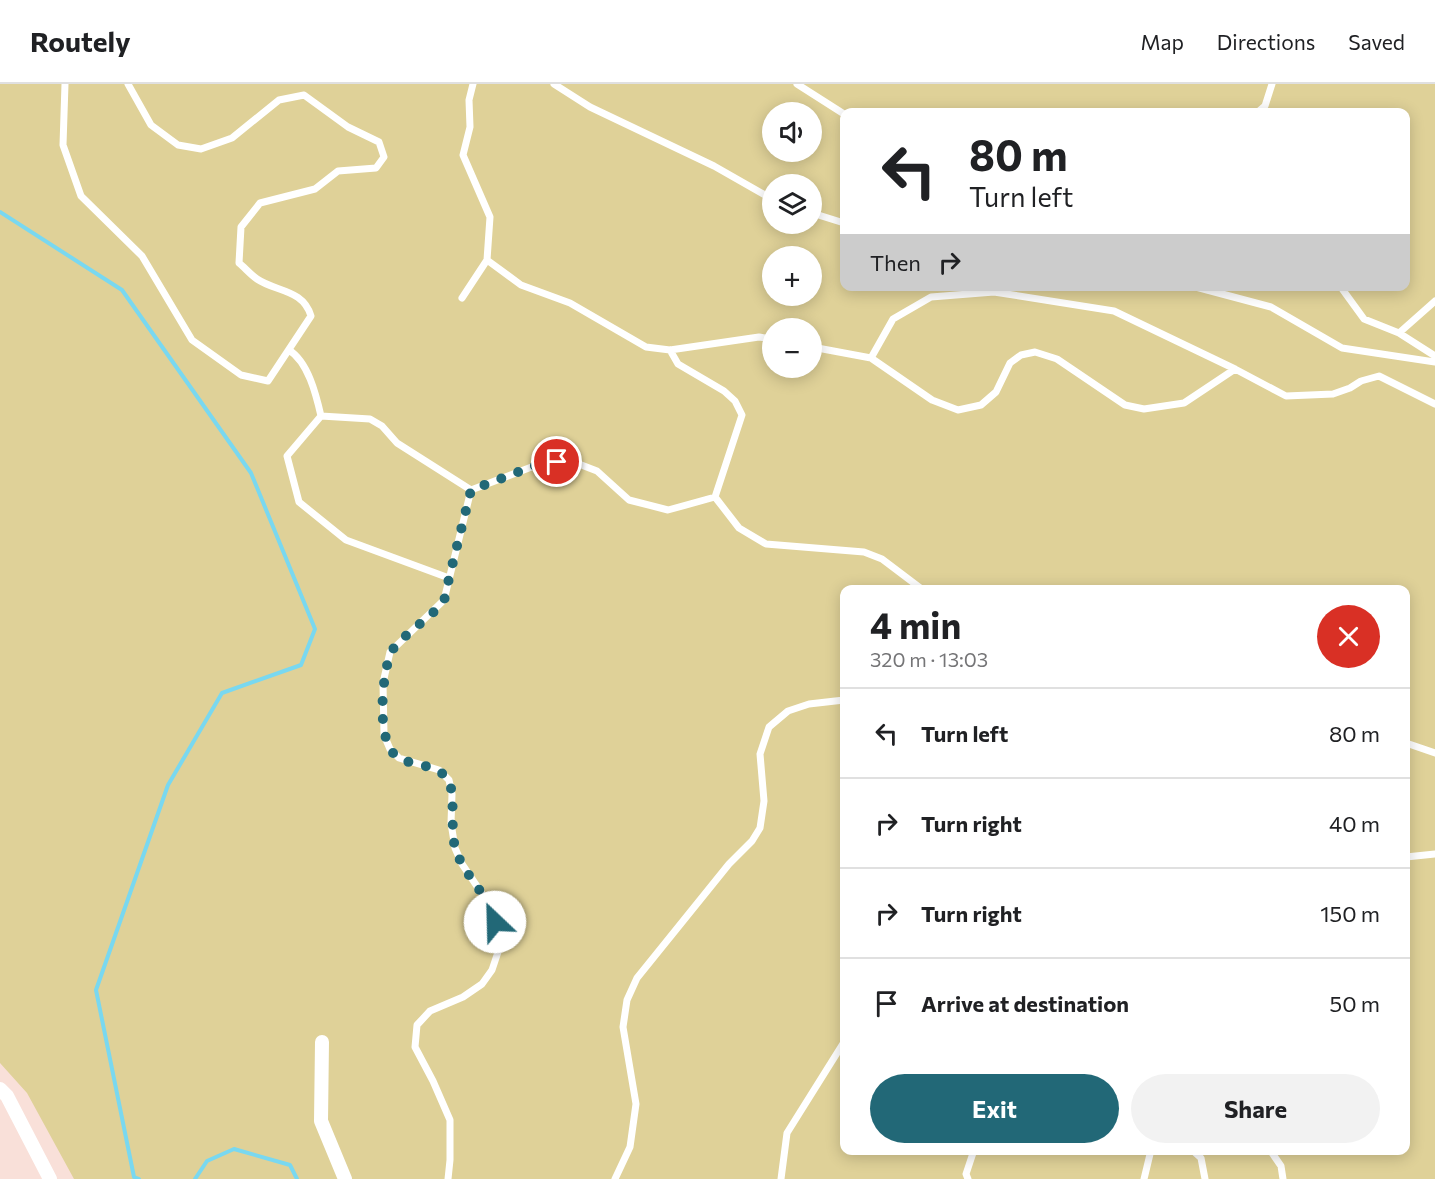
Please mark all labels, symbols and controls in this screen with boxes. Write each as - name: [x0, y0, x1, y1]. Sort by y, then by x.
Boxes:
- text: Routely: [30, 24, 131, 58]
- text: Map: [1141, 29, 1184, 54]
- text: Directions: [1217, 29, 1315, 54]
- text: Saved: [1348, 29, 1405, 54]
- map controls: [762, 102, 822, 378]
- button: sound: [762, 102, 822, 162]
- text: 80 m: [969, 128, 1068, 180]
- icon: left: [870, 132, 948, 210]
- button: layers: [762, 174, 822, 234]
- text: Turn left: [969, 180, 1073, 213]
- button: +: [762, 246, 822, 306]
- icon: right: [933, 246, 966, 279]
- text: Then: [870, 249, 921, 276]
- button: −: [762, 318, 822, 378]
- pin: [531, 436, 582, 487]
- icon: arrive: [540, 445, 573, 478]
- text: 4 min: [870, 602, 961, 646]
- button: close: [1317, 605, 1380, 668]
- text: 320 m · 13:03: [870, 647, 988, 671]
- icon: left: [870, 717, 903, 750]
- text: Turn left: [921, 720, 1008, 747]
- text: 80 m: [1329, 720, 1380, 747]
- icon: right: [870, 807, 903, 840]
- text: Turn right: [921, 810, 1022, 837]
- text: 40 m: [1329, 810, 1380, 837]
- position arrow: [463, 890, 527, 954]
- icon: right: [870, 897, 903, 930]
- text: Turn right: [921, 900, 1022, 927]
- text: 150 m: [1320, 900, 1380, 927]
- icon: arrive: [870, 987, 903, 1020]
- text: Arrive at destination: [921, 990, 1129, 1017]
- text: 50 m: [1330, 990, 1380, 1017]
- button: Exit: [870, 1074, 1119, 1143]
- button: Share: [1131, 1074, 1380, 1143]

